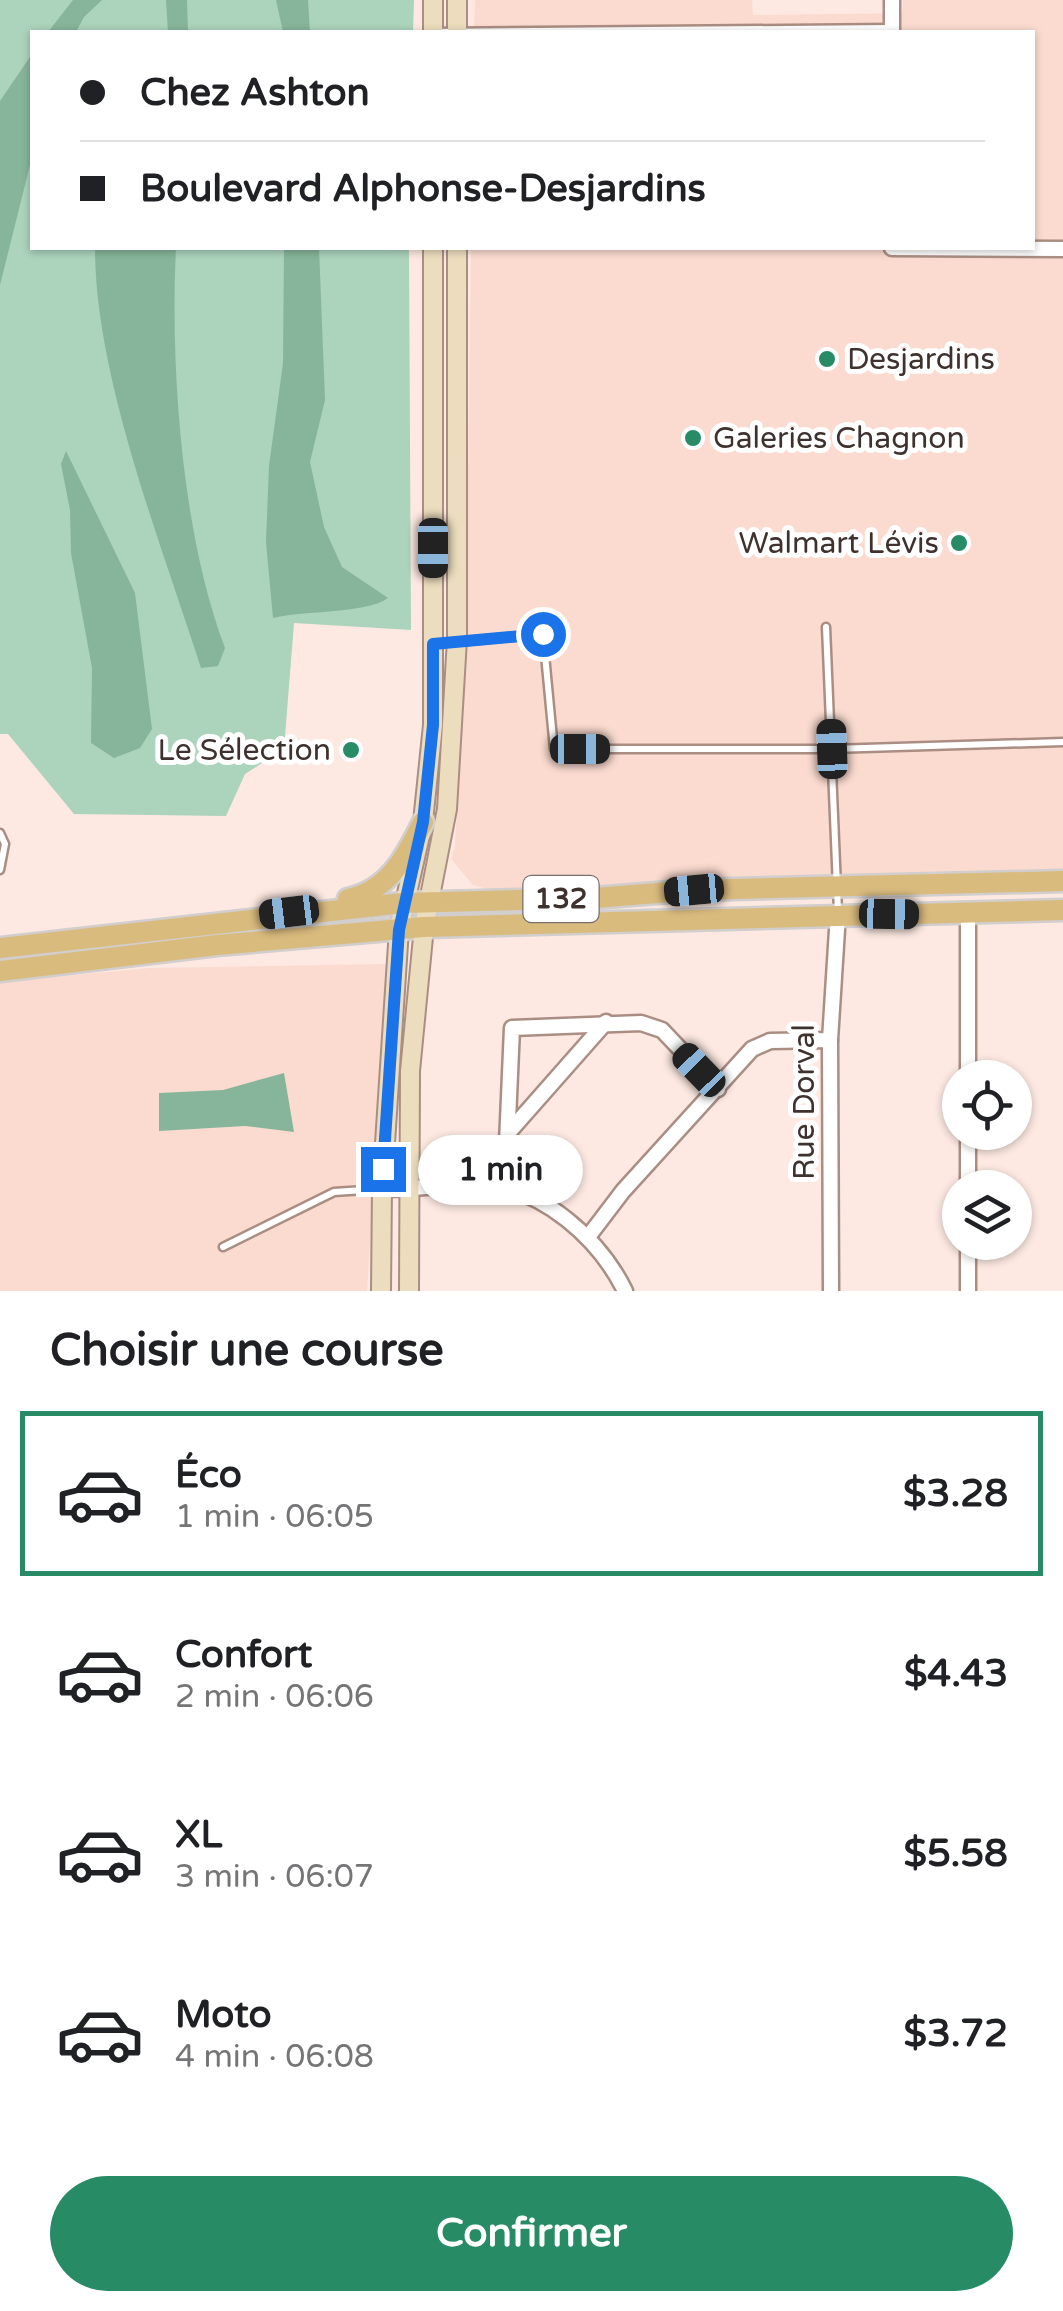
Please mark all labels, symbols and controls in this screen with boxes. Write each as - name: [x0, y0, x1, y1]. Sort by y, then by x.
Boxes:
- text: Chez Ashton: [140, 70, 370, 116]
- text: Boulevard Alphonse-Desjardins: [140, 166, 706, 212]
- place label: Desjardins: [847, 341, 995, 378]
- marker: Desjardins: [816, 348, 838, 370]
- place label: Galeries Chagnon: [713, 420, 965, 457]
- marker: Galeries Chagnon: [682, 427, 704, 449]
- car: [418, 518, 448, 578]
- place label: Walmart Lévis: [739, 525, 939, 562]
- marker: Walmart Lévis: [948, 532, 970, 554]
- route start: [521, 612, 566, 657]
- car: [816, 718, 848, 780]
- place label: Le Sélection: [158, 732, 331, 769]
- car: [550, 734, 610, 764]
- marker: Le Sélection: [340, 739, 362, 761]
- car: [663, 872, 725, 908]
- road number: 132: [524, 876, 598, 922]
- car: [257, 893, 321, 931]
- car: [859, 898, 919, 930]
- street label: Rue Dorval: [786, 1024, 823, 1180]
- car: [667, 1038, 731, 1102]
- map controls: [942, 1060, 1032, 1260]
- button: locate: [942, 1060, 1032, 1150]
- callout: 1 min: [418, 1134, 583, 1204]
- route end: [361, 1147, 406, 1192]
- text: 1 min: [458, 1151, 543, 1189]
- button: layers: [942, 1170, 1032, 1260]
- text: Choisir une course: [50, 1324, 444, 1378]
- icon: car: [55, 1449, 145, 1539]
- text: Éco: [175, 1452, 242, 1498]
- text: $3.28: [903, 1471, 1008, 1517]
- text: 1 min · 06:05: [175, 1498, 374, 1536]
- icon: car: [55, 1629, 145, 1719]
- text: Confort: [175, 1632, 312, 1678]
- text: $4.43: [904, 1651, 1008, 1697]
- text: 2 min · 06:06: [175, 1678, 374, 1716]
- icon: car: [55, 1809, 145, 1899]
- text: XL: [175, 1812, 222, 1858]
- text: $5.58: [903, 1831, 1008, 1877]
- text: 3 min · 06:07: [175, 1858, 374, 1896]
- icon: car: [55, 1989, 145, 2079]
- text: Moto: [175, 1992, 271, 2038]
- text: $3.72: [903, 2011, 1008, 2057]
- text: 4 min · 06:08: [175, 2038, 374, 2076]
- button: Confirmer: [50, 2176, 1013, 2291]

